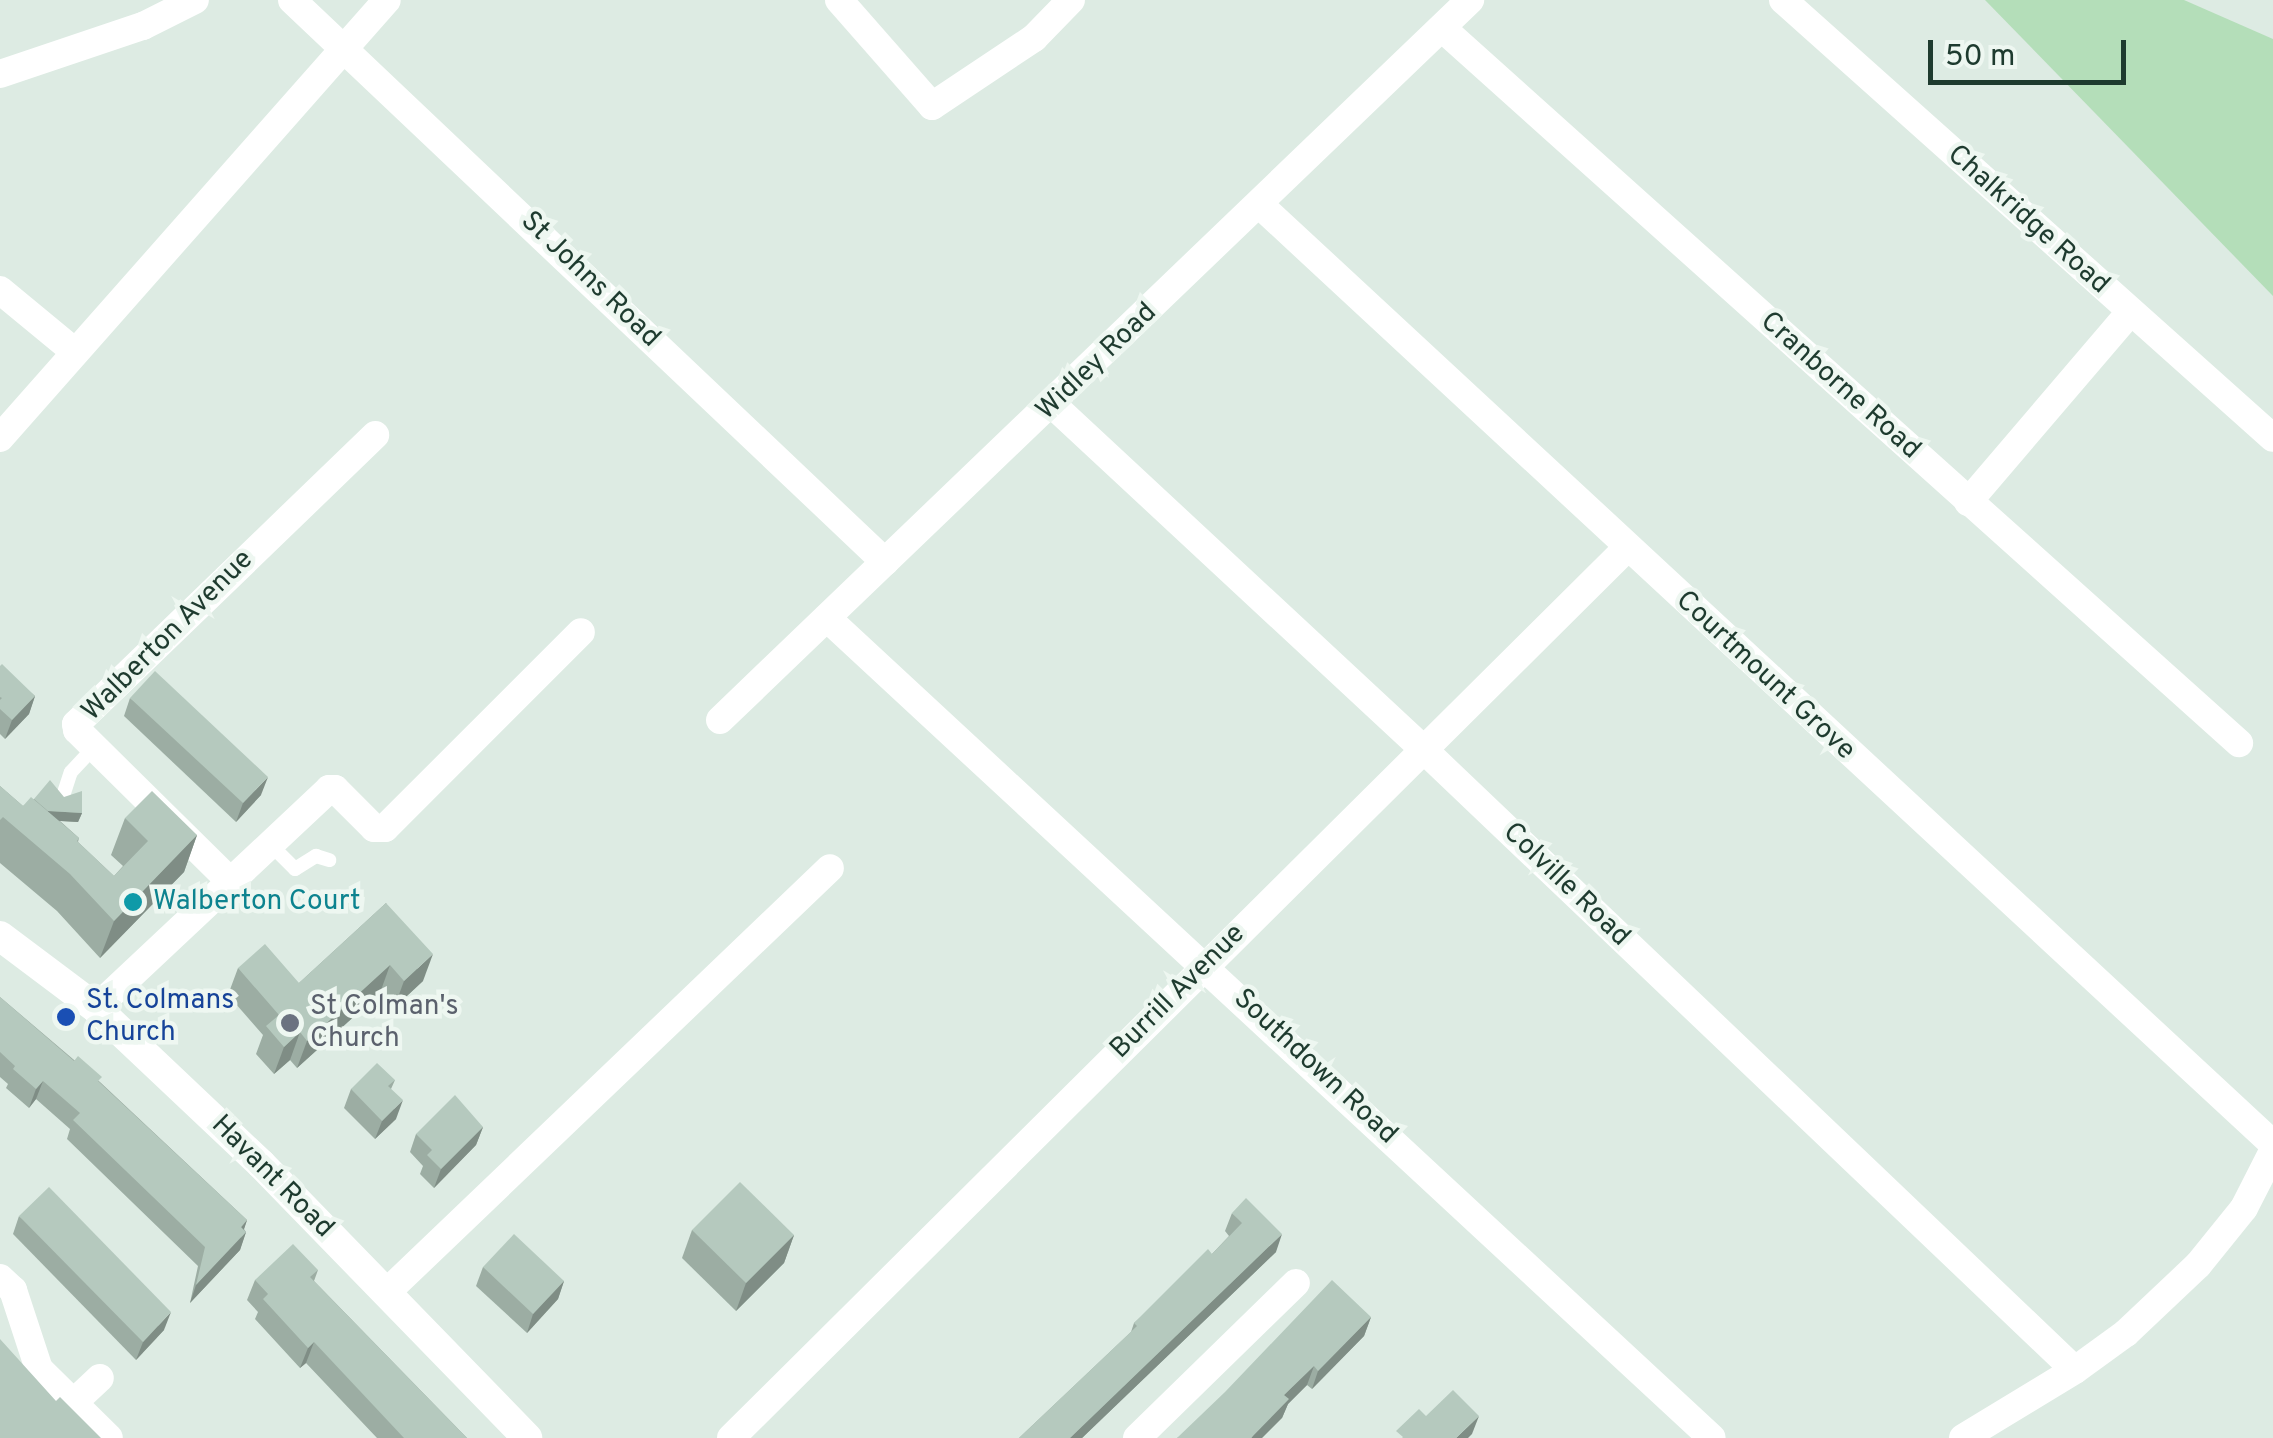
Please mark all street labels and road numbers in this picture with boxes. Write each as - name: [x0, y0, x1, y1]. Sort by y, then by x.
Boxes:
- street label: Chalkridge Road: [1940, 138, 2116, 302]
- street label: St Johns Road: [513, 205, 667, 355]
- street label: Widley Road: [1030, 296, 1164, 428]
- street label: Cranborne Road: [1753, 305, 1927, 467]
- street label: Walberton Avenue: [75, 543, 261, 729]
- street label: Courtmount Grove: [1668, 584, 1862, 768]
- street label: Colville Road: [1495, 816, 1637, 954]
- street label: Burrill Avenue: [1103, 917, 1253, 1067]
- street label: Southdown Road: [1226, 982, 1404, 1152]
- street label: Havant Road: [204, 1109, 340, 1245]

